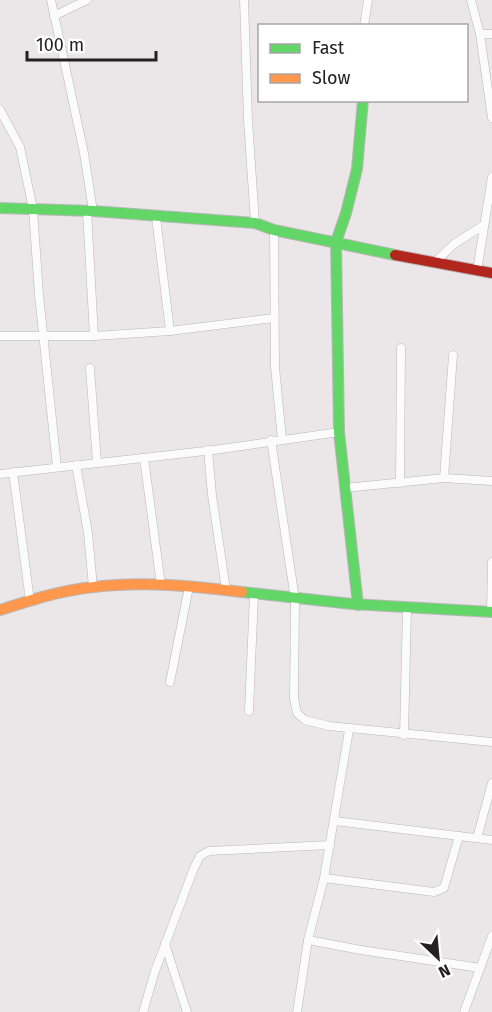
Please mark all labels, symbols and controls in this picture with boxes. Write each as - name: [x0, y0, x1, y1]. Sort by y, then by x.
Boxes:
- scale bar: [27, 24, 156, 62]
- legend: [258, 24, 468, 102]
- text: 100 m: [36, 34, 84, 56]
- text: Fast: [312, 37, 345, 59]
- text: Slow: [312, 67, 351, 89]
- north arrow: [408, 928, 468, 988]
- text: N: [435, 960, 453, 982]

